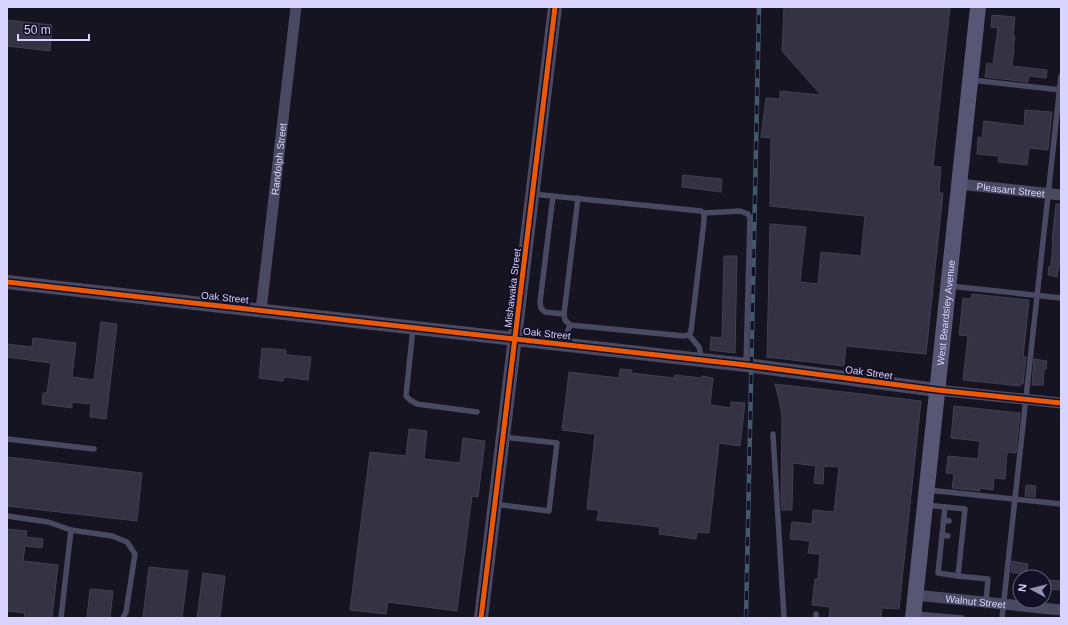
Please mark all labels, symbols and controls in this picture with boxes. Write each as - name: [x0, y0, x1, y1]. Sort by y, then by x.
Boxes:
- scale bar: [18, 16, 89, 42]
- text: 50 m: [24, 23, 51, 37]
- street label: Randolph Street: [269, 122, 289, 196]
- street label: Pleasant Street: [976, 181, 1045, 199]
- street label: Mishawaka Street: [502, 248, 523, 328]
- street label: West Beardsley Avenue: [935, 259, 957, 366]
- street label: Oak Street: [201, 290, 250, 305]
- street label: Oak Street: [523, 326, 572, 341]
- street label: Oak Street: [844, 364, 894, 381]
- north arrow: [1012, 569, 1052, 609]
- text: N: [1016, 583, 1029, 592]
- street label: Walnut Street: [945, 593, 1006, 610]

